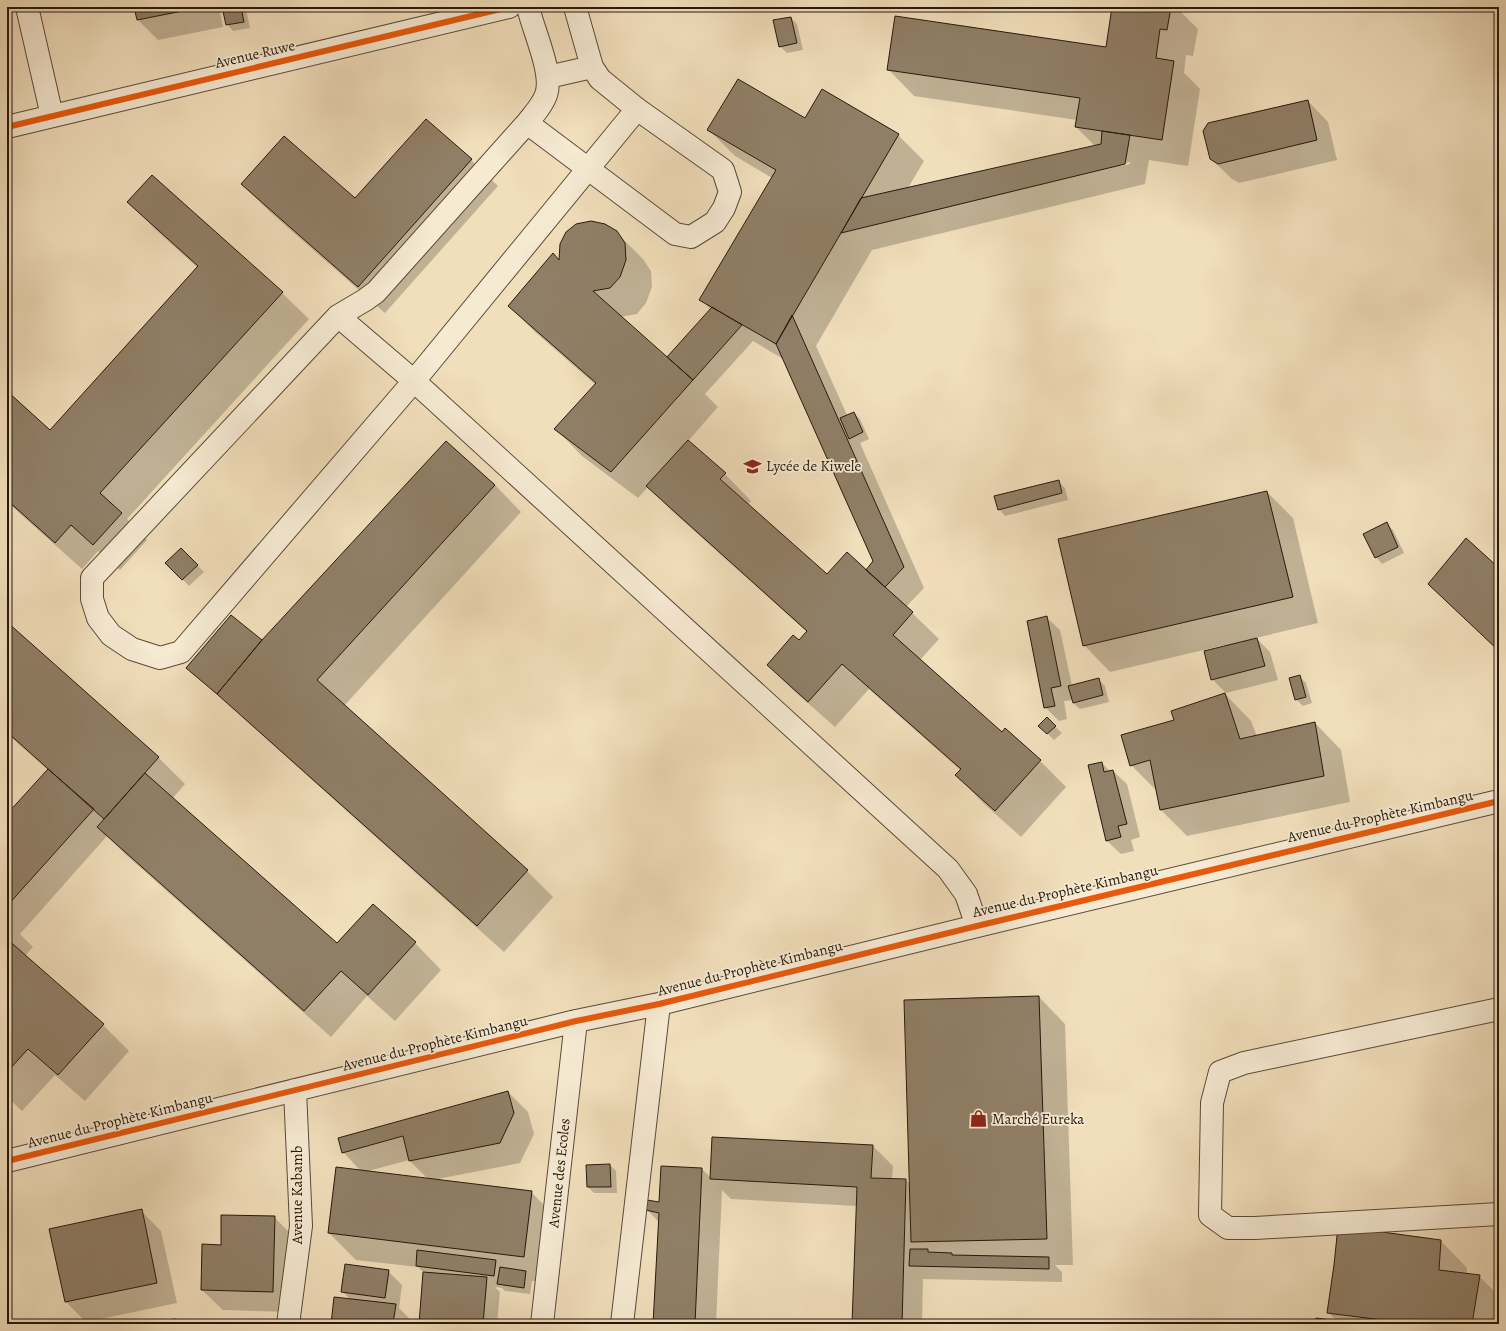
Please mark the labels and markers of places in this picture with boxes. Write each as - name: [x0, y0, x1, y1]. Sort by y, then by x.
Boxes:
- school or university icon: Lycée de Kiwele: [743, 456, 763, 476]
- place label: Lycée de Kiwele: [766, 456, 862, 476]
- shop icon: Marché Eureka: [969, 1109, 989, 1129]
- place label: Marché Eureka: [992, 1109, 1084, 1129]

